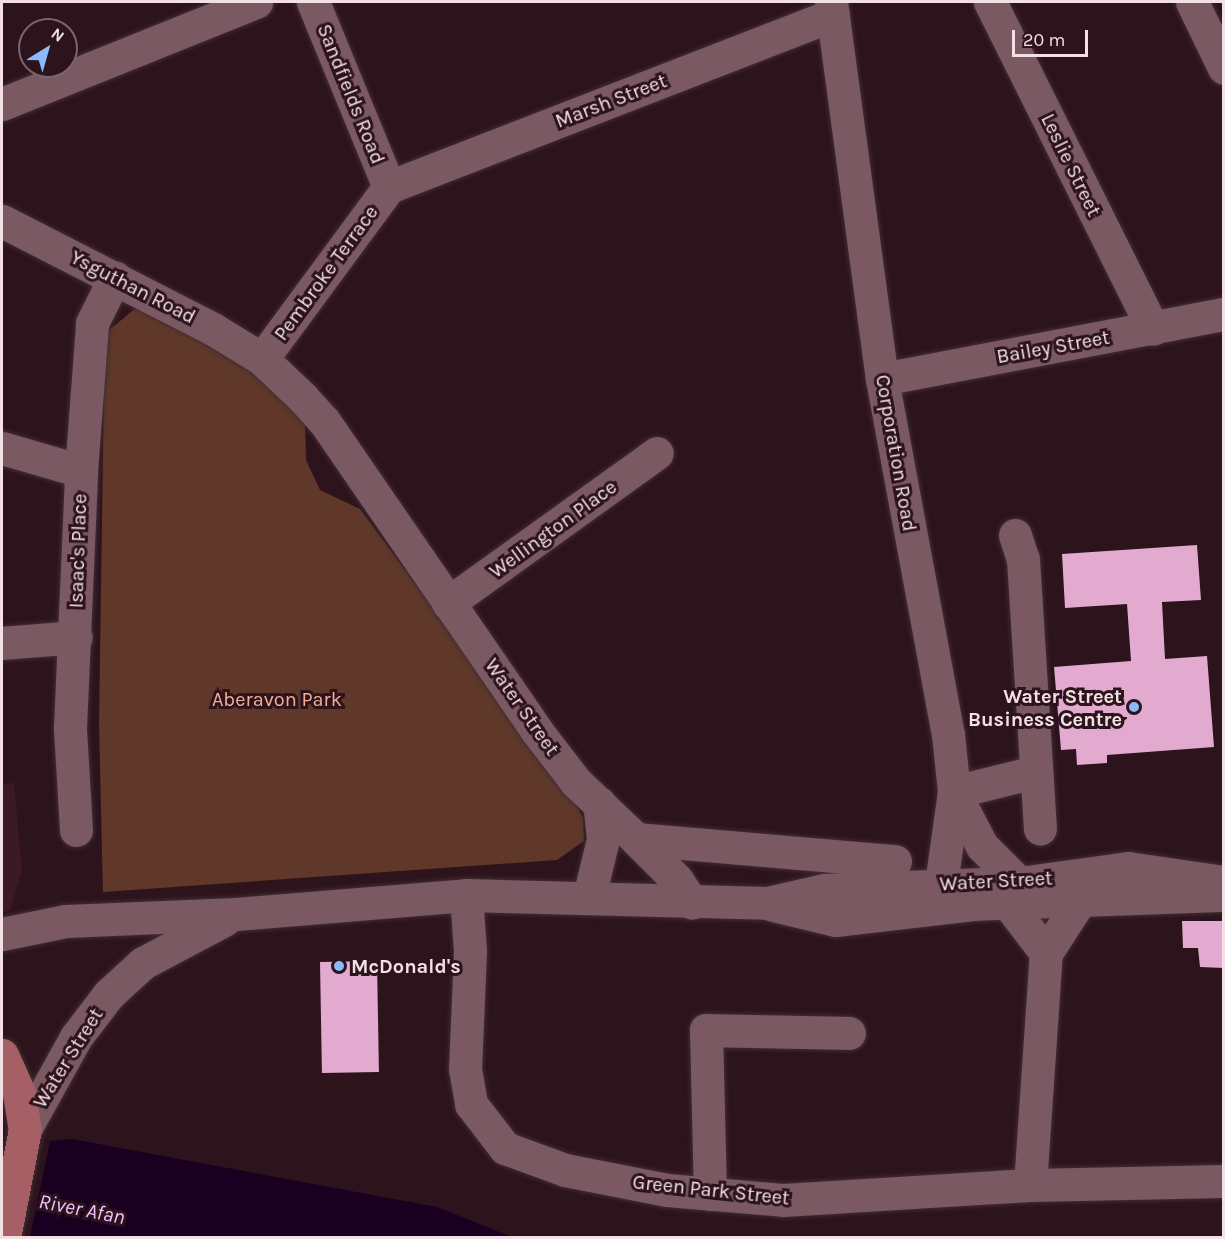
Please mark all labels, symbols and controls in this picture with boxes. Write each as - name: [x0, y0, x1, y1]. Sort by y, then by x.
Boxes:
- north arrow: [18, 18, 78, 78]
- scale bar: [1015, 18, 1092, 56]
- street label: Sandfields Road: [312, 20, 390, 168]
- text: N: [48, 24, 68, 46]
- text: 20 m: [1023, 29, 1065, 51]
- street label: Marsh Street: [552, 69, 670, 133]
- street label: Leslie Street: [1036, 110, 1106, 220]
- street label: Pembroke Terrace: [269, 201, 383, 345]
- street label: Ysguthan Road: [67, 245, 199, 329]
- street label: Bailey Street: [995, 325, 1111, 369]
- street label: Corporation Road: [870, 373, 922, 533]
- street label: Wellington Place: [485, 475, 621, 583]
- street label: Isaac's Place: [64, 493, 92, 609]
- street label: Water Street: [480, 654, 564, 760]
- place label: Water Street Business Centre: [968, 684, 1122, 731]
- park label: Aberavon Park: [212, 687, 342, 711]
- marker: Water Street Business Centre: [1127, 700, 1141, 714]
- street label: Water Street: [939, 866, 1053, 896]
- place label: McDonald's: [351, 954, 461, 978]
- marker: McDonald's: [332, 959, 346, 973]
- street label: Water Street: [28, 1004, 108, 1112]
- street label: Green Park Street: [631, 1170, 791, 1210]
- water label: River Afan: [37, 1188, 127, 1230]

